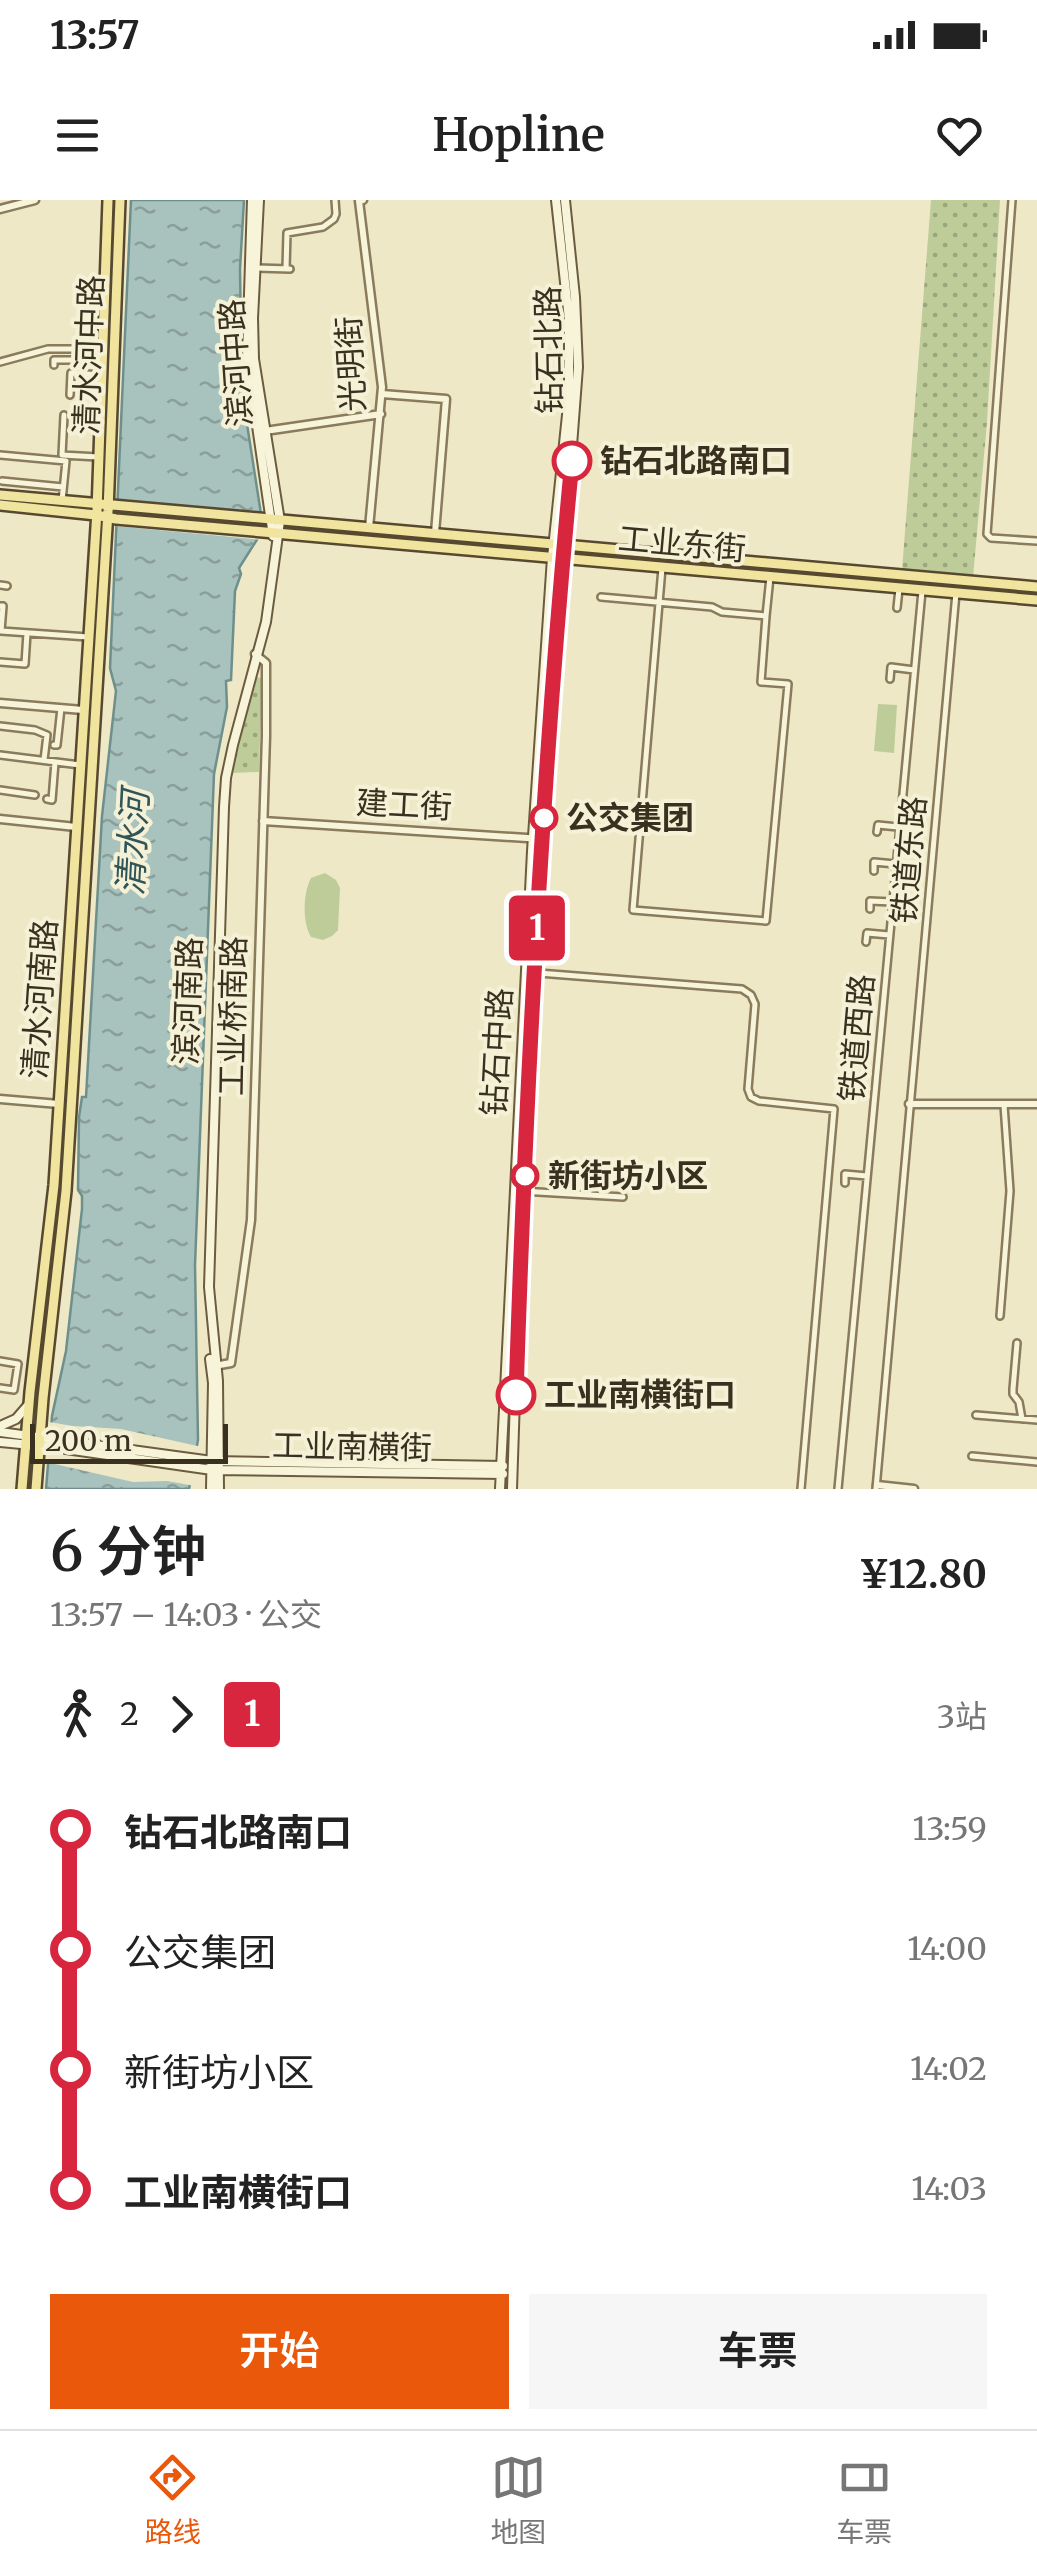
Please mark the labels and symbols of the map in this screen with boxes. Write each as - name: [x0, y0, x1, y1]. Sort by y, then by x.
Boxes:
- street label: 清水河中路: [66, 274, 112, 436]
- street label: 钻石北路: [528, 286, 570, 414]
- street label: 滨河中路: [212, 298, 260, 428]
- street label: 光明街: [329, 315, 373, 413]
- place label: 钻石北路南口: [600, 441, 792, 481]
- marker: 钻石北路南口: [553, 442, 591, 480]
- street label: 工业东街: [616, 518, 748, 570]
- water label: 清水河: [108, 783, 158, 897]
- street label: 建工街: [355, 783, 453, 827]
- street label: 铁道东路: [883, 794, 935, 926]
- place label: 公交集团: [566, 798, 694, 838]
- marker: 公交集团: [531, 805, 557, 831]
- line badge: 1: [504, 896, 570, 960]
- street label: 清水河南路: [14, 918, 66, 1080]
- street label: 滨河南路: [166, 936, 210, 1066]
- street label: 工业桥南路: [212, 936, 254, 1096]
- street label: 铁道西路: [831, 972, 883, 1104]
- street label: 钻石中路: [474, 987, 520, 1117]
- place label: 新街坊小区: [548, 1156, 708, 1196]
- marker: 新街坊小区: [512, 1163, 538, 1189]
- place label: 工业南横街口: [544, 1375, 736, 1415]
- marker: 工业南横街口: [497, 1376, 535, 1414]
- scale bar: [30, 1419, 228, 1463]
- street label: 工业南横街: [272, 1426, 432, 1468]

